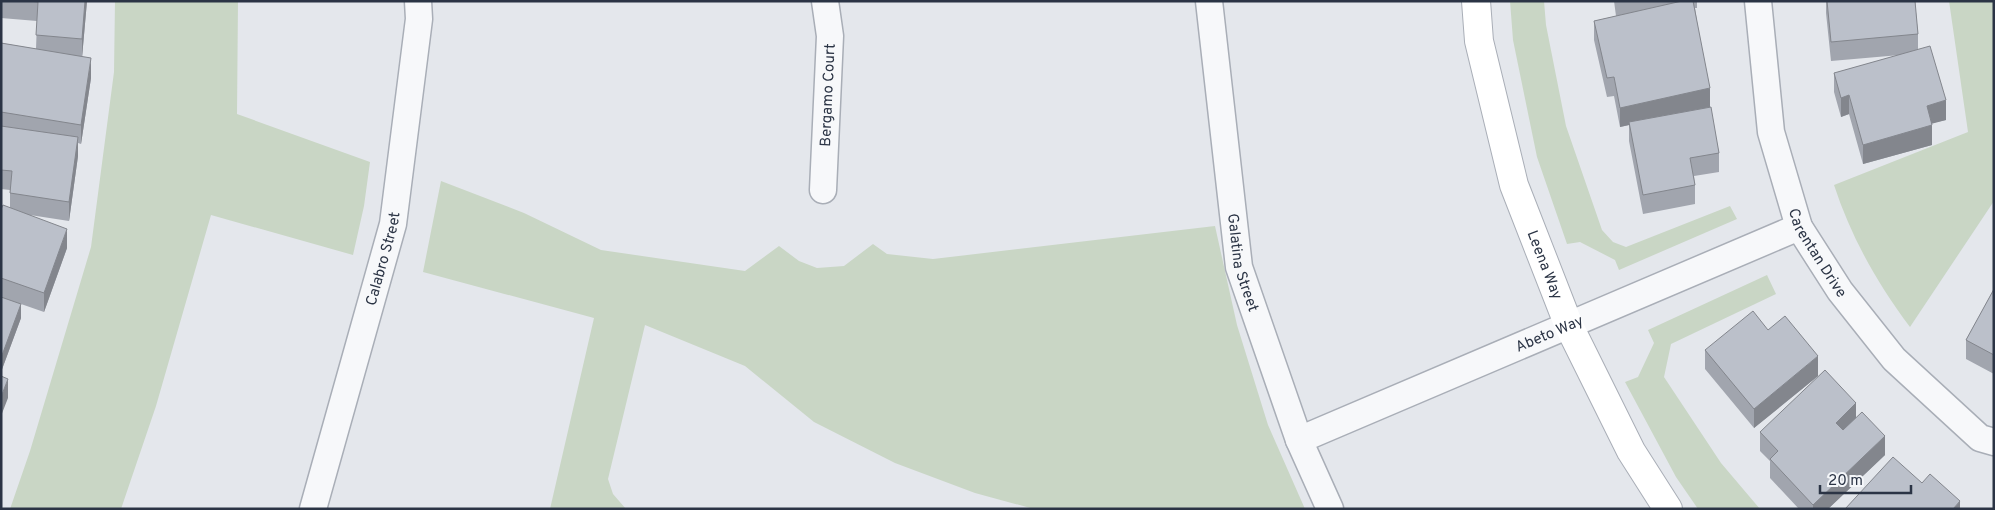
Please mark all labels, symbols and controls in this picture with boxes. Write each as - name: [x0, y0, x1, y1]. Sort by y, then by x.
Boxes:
- street label: Bergamo Court: [817, 43, 841, 147]
- street label: Carentan Drive: [1783, 206, 1850, 302]
- street label: Calabro Street: [363, 211, 405, 308]
- street label: Galatina Street: [1222, 213, 1262, 315]
- street label: Leena Way: [1522, 228, 1566, 303]
- street label: Abeto Way: [1513, 312, 1587, 358]
- scale bar: [1820, 462, 1911, 494]
- text: 20 m: [1828, 472, 1863, 491]

